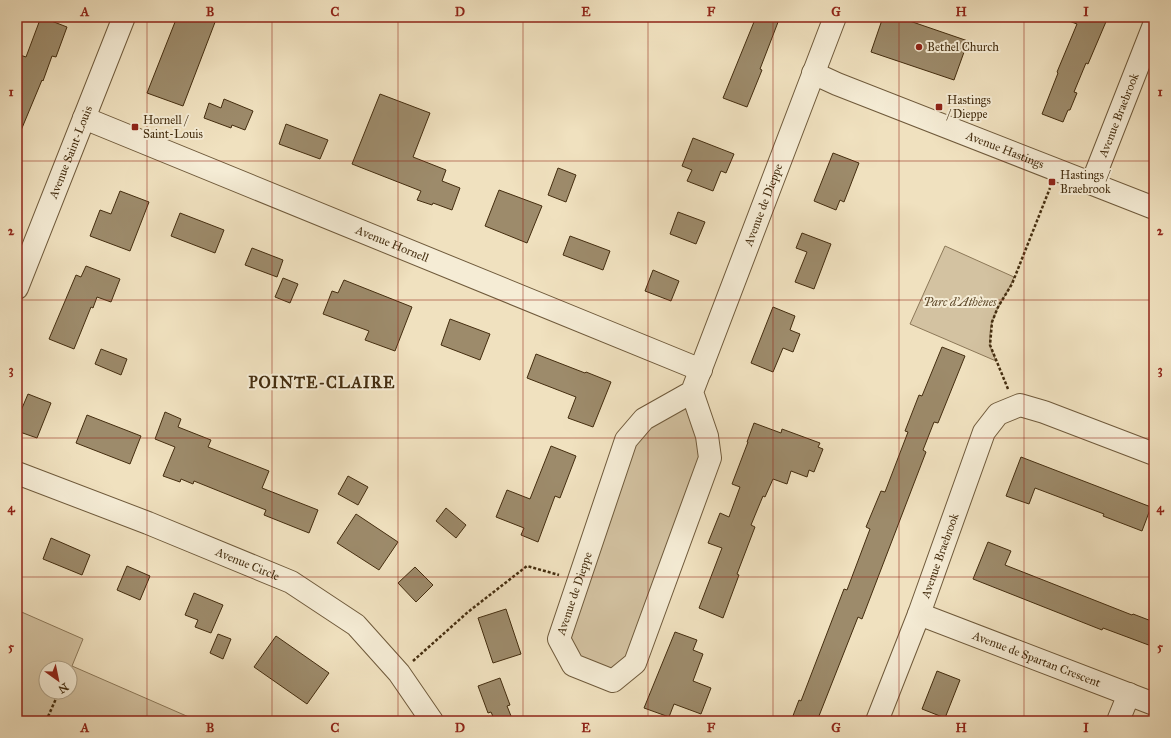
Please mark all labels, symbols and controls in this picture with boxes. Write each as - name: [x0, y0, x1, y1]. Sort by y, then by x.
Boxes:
- text: A: [80, 4, 90, 20]
- text: B: [206, 4, 215, 20]
- text: C: [331, 4, 340, 20]
- text: D: [455, 4, 465, 20]
- text: E: [581, 4, 591, 20]
- text: F: [707, 4, 716, 20]
- text: G: [831, 4, 841, 20]
- text: H: [955, 4, 967, 20]
- text: I: [1083, 4, 1089, 20]
- place label: Bethel Church: [927, 40, 999, 54]
- marker: Bethel Church: [914, 42, 924, 52]
- street label: Avenue Braebrook: [1095, 71, 1142, 160]
- text: 1: [8, 84, 14, 100]
- text: 1: [1157, 84, 1163, 100]
- place label: Hastings / Dieppe: [946, 93, 991, 121]
- marker: Hastings / Dieppe: [934, 102, 944, 112]
- street label: Avenue Saint-Louis: [46, 104, 95, 202]
- place label: Hornell / Saint-Louis: [143, 113, 203, 141]
- marker: Hornell / Saint-Louis: [130, 122, 140, 132]
- street label: Avenue Hastings: [963, 128, 1046, 171]
- street label: Avenue de Dieppe: [741, 162, 785, 249]
- place label: Hastings / Braebrook: [1060, 168, 1111, 196]
- marker: Hastings / Braebrook: [1047, 177, 1057, 187]
- street label: Avenue Hornell: [353, 222, 432, 265]
- text: 2: [8, 223, 15, 239]
- text: 2: [1157, 223, 1164, 239]
- park label: Parc d'Athènes: [923, 295, 997, 309]
- text: 3: [8, 362, 14, 378]
- text: 3: [1157, 362, 1163, 378]
- district label: POINTE-CLAIRE: [248, 373, 396, 392]
- text: 4: [7, 500, 15, 516]
- text: 4: [1156, 500, 1164, 516]
- street label: Avenue Braebrook: [918, 511, 962, 601]
- street label: Avenue Circle: [213, 544, 282, 584]
- street label: Avenue de Dieppe: [553, 550, 595, 638]
- street label: Avenue de Spartan Crescent: [970, 628, 1103, 690]
- text: 5: [8, 639, 15, 655]
- text: 5: [1157, 639, 1164, 655]
- north arrow: [38, 660, 78, 700]
- text: N: [55, 680, 71, 696]
- text: A: [80, 720, 90, 736]
- text: B: [206, 720, 215, 736]
- text: C: [331, 720, 340, 736]
- text: D: [455, 720, 465, 736]
- text: E: [581, 720, 591, 736]
- text: F: [707, 720, 716, 736]
- text: G: [831, 720, 841, 736]
- text: H: [955, 720, 967, 736]
- text: I: [1083, 720, 1089, 736]

